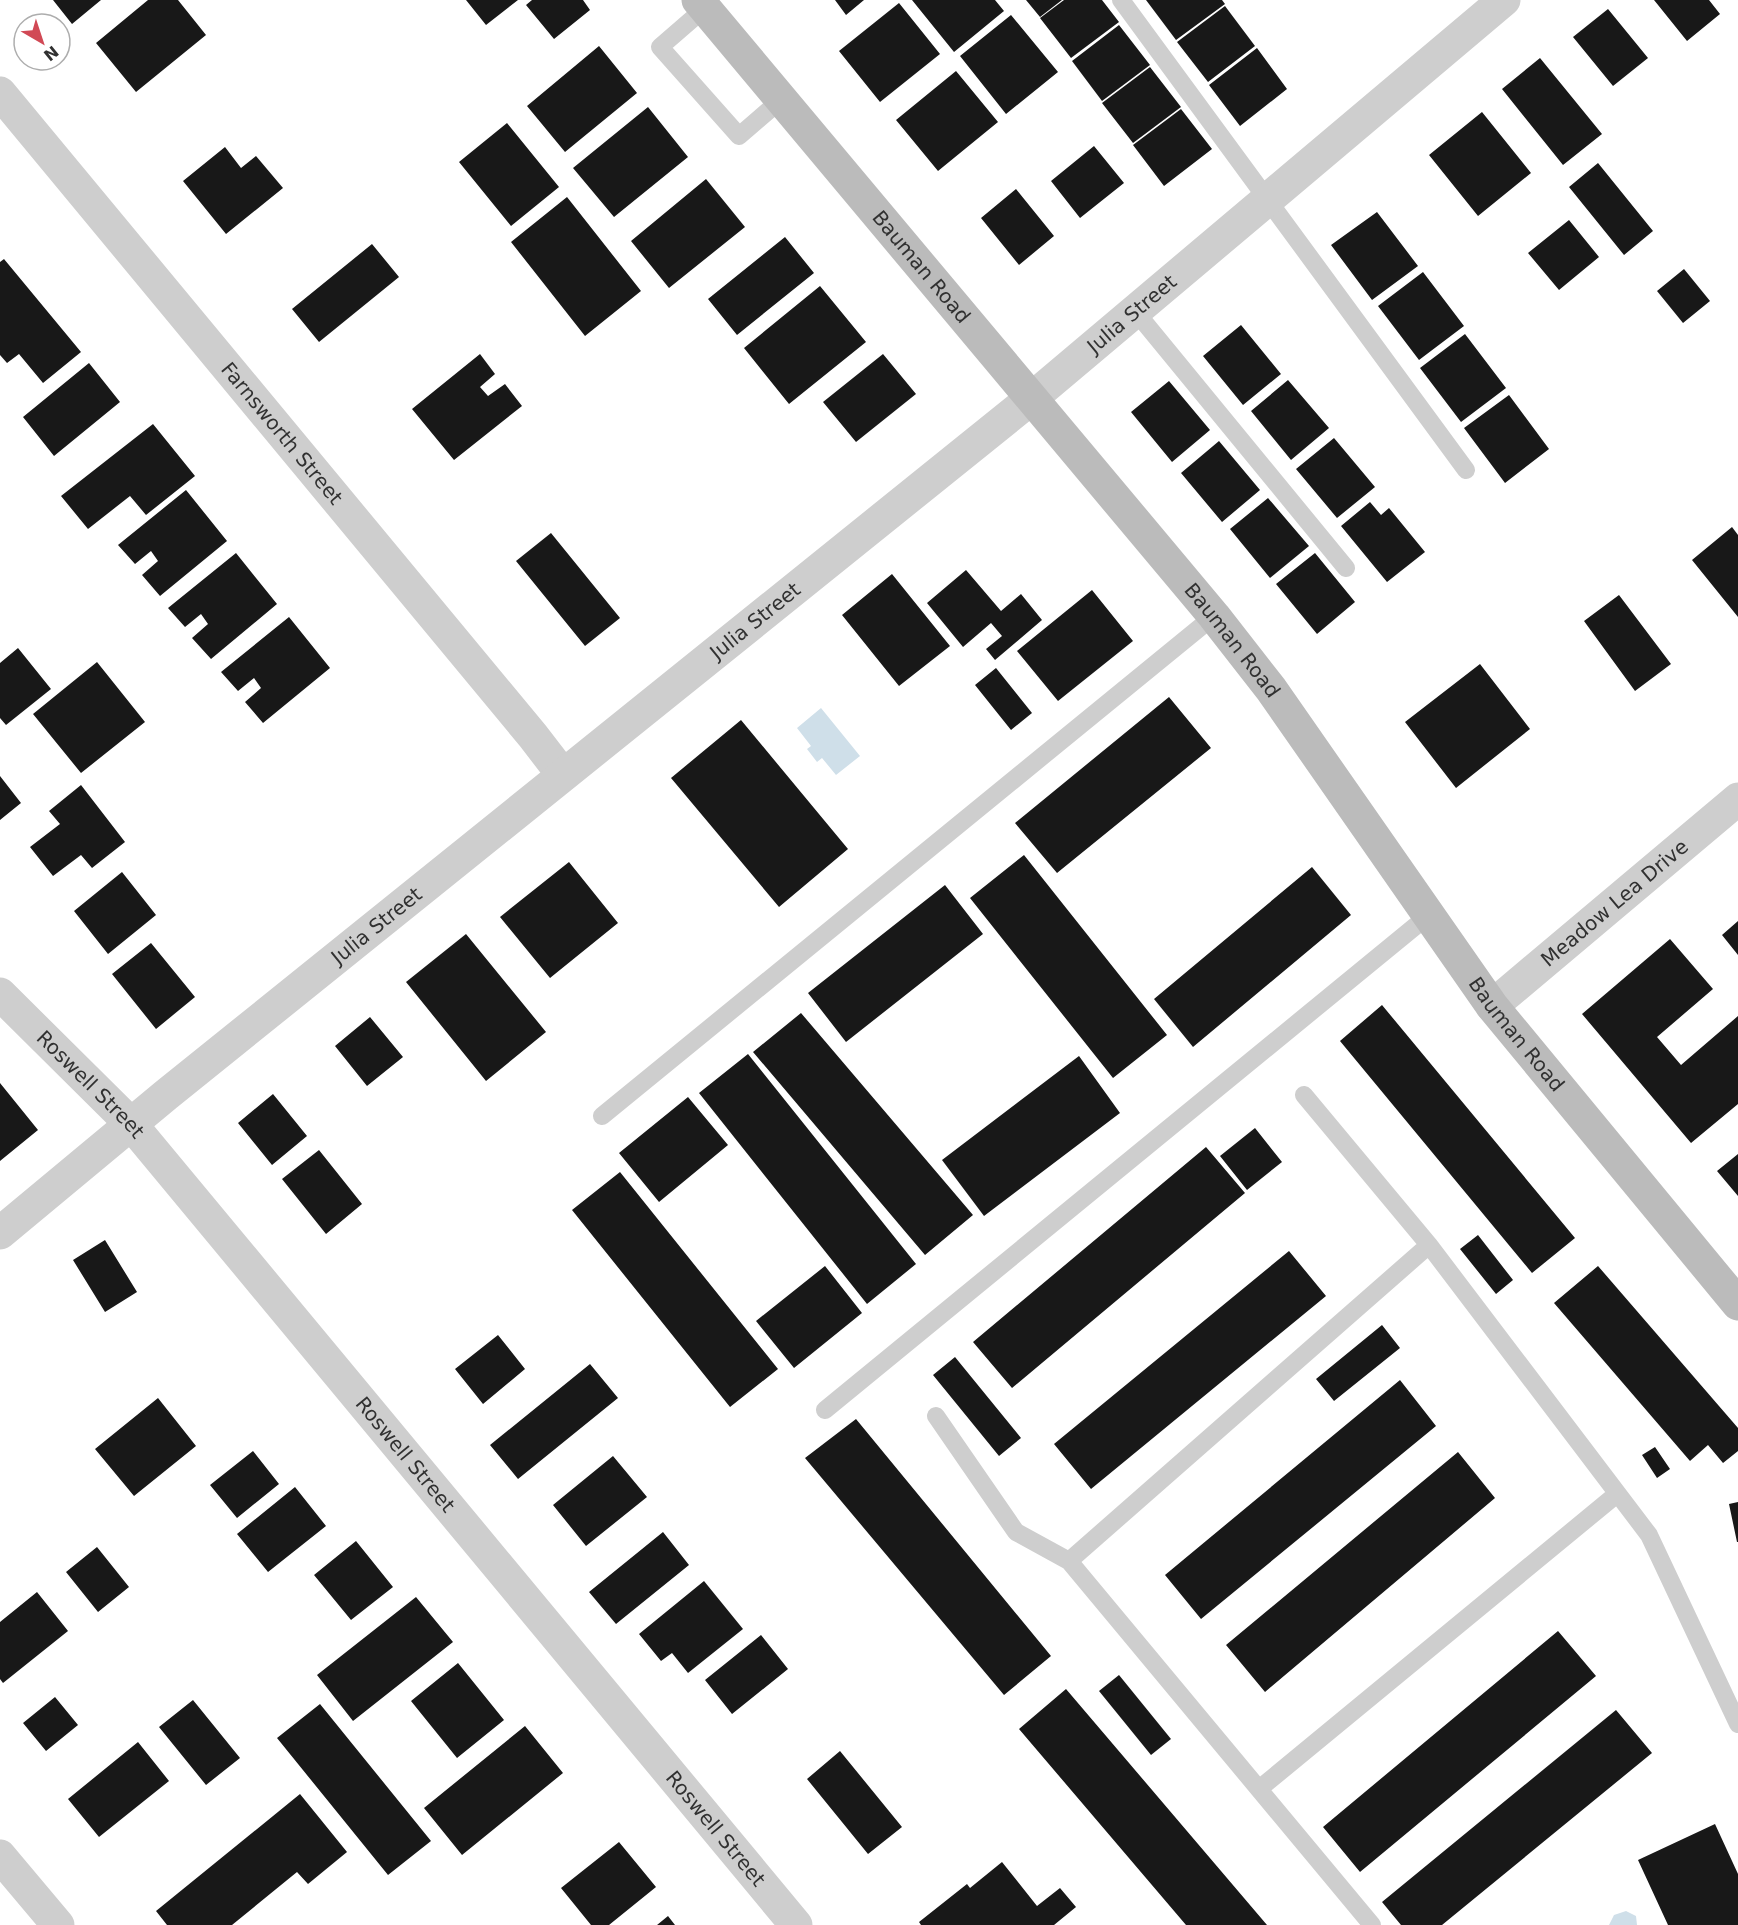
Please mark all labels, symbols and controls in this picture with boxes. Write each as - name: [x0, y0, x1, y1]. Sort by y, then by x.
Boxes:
- north arrow: [12, 12, 72, 72]
- text: N: [40, 42, 62, 65]
- street label: Bauman Road: [867, 206, 976, 328]
- street label: Julia Street: [1081, 269, 1181, 360]
- street label: Farnsworth Street: [216, 357, 348, 509]
- street label: Julia Street: [703, 577, 805, 666]
- street label: Bauman Road: [1179, 578, 1285, 702]
- street label: Meadow Lea Drive: [1536, 834, 1693, 972]
- street label: Julia Street: [325, 882, 427, 970]
- street label: Bauman Road: [1464, 973, 1570, 1096]
- street label: Roswell Street: [32, 1025, 150, 1143]
- street label: Roswell Street: [351, 1392, 460, 1517]
- street label: Roswell Street: [661, 1766, 771, 1891]

